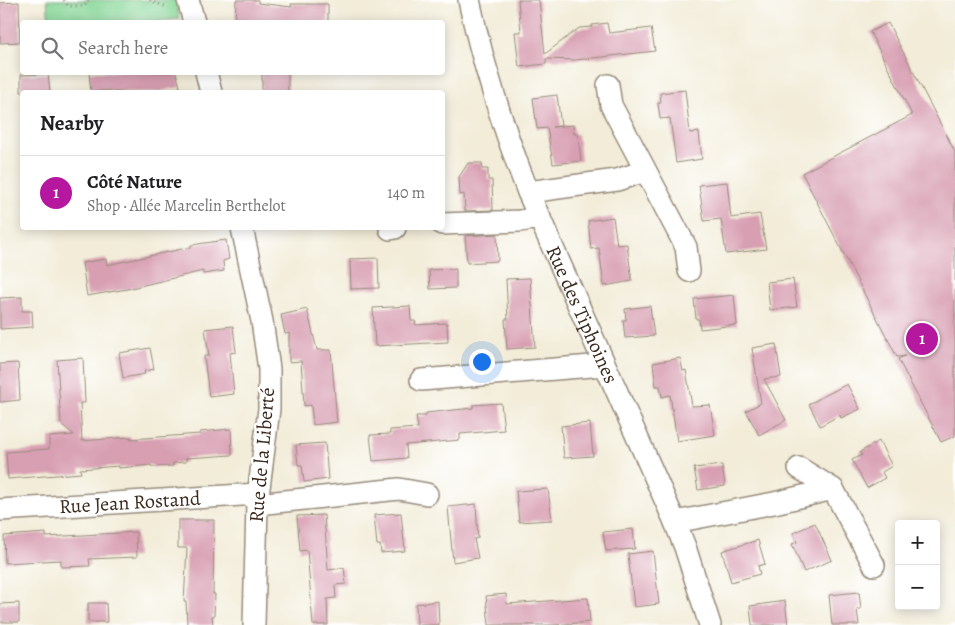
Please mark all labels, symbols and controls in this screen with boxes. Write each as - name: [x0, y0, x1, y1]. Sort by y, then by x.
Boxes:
- search box: [20, 20, 445, 75]
- icon: search: [38, 34, 66, 62]
- text: Search here: [78, 35, 168, 61]
- text: Nearby: [40, 109, 103, 137]
- text: Côté Nature: [87, 169, 182, 195]
- text: 1: [53, 182, 59, 204]
- text: 140 m: [387, 182, 425, 204]
- text: Shop · Allée Marcelin Berthelot: [87, 195, 286, 217]
- street label: Rue des Tiphoines: [540, 241, 625, 387]
- pin: 1: [906, 320, 938, 358]
- your location: [469, 349, 495, 375]
- street label: Rue de la Liberté: [243, 386, 281, 524]
- street label: Rue Jean Rostand: [58, 484, 202, 520]
- map controls: [895, 520, 940, 610]
- button: +: [895, 520, 940, 565]
- button: −: [895, 565, 940, 610]

